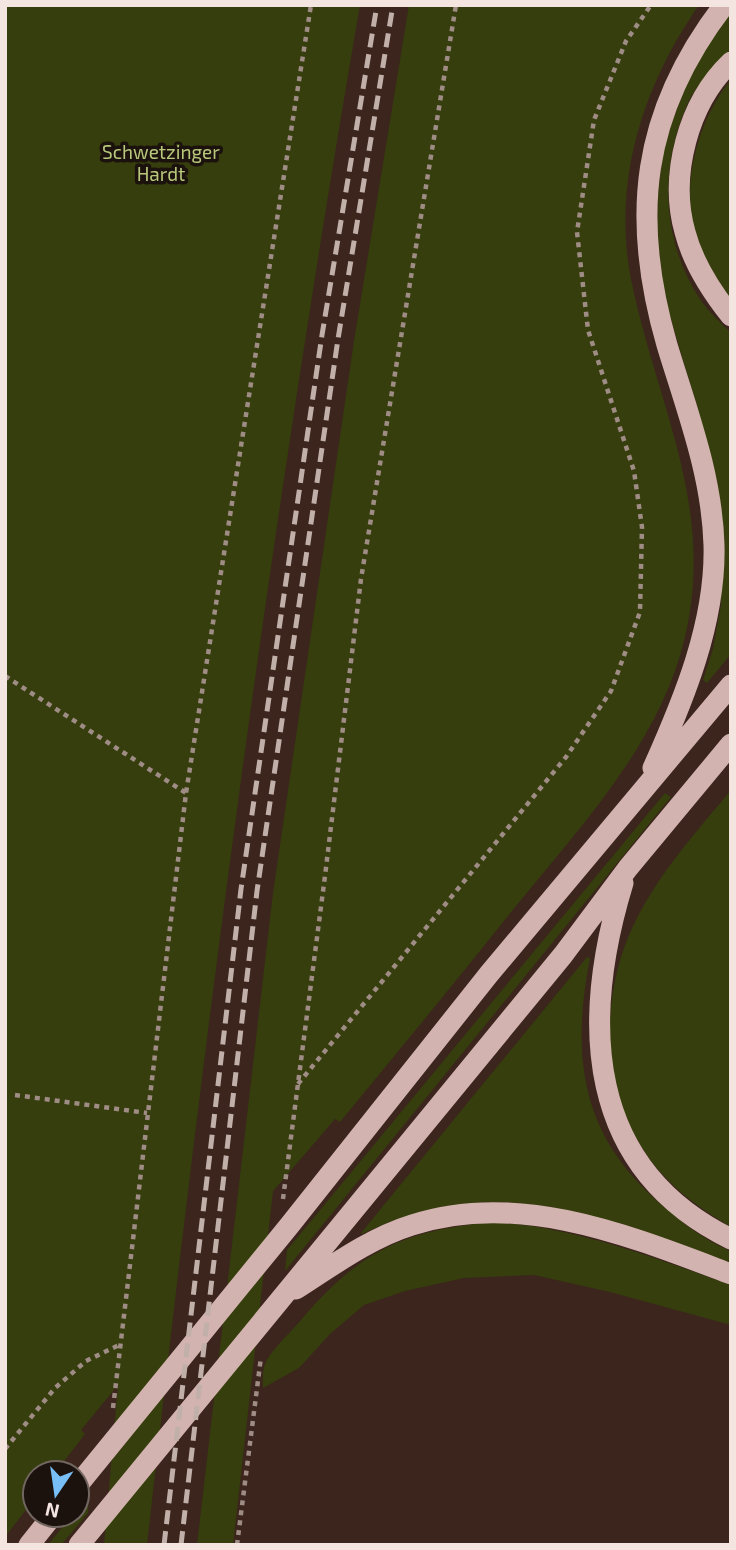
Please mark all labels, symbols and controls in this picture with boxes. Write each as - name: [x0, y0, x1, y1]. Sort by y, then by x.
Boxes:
- park label: Schwetzinger Hardt: [102, 140, 220, 185]
- north arrow: [21, 1459, 91, 1529]
- text: N: [43, 1498, 61, 1524]

